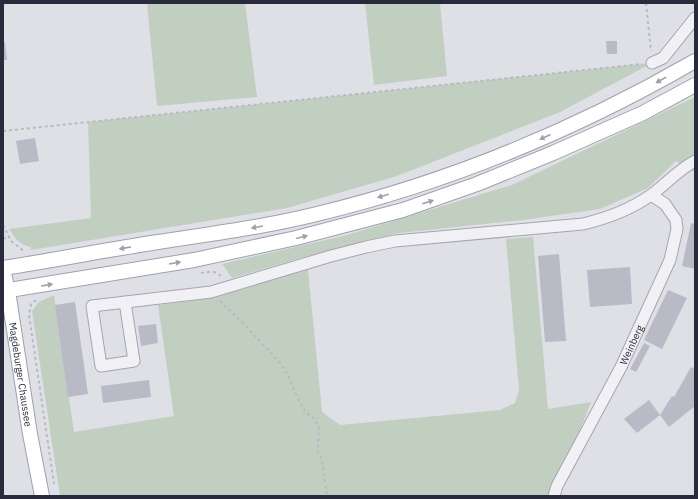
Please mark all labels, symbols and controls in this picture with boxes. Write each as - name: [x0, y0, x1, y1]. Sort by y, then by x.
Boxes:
- one-way arrow: [655, 76, 667, 83]
- one-way arrow: [538, 135, 550, 141]
- one-way arrow: [377, 193, 389, 199]
- one-way arrow: [422, 199, 434, 205]
- one-way arrow: [251, 224, 263, 230]
- one-way arrow: [296, 233, 309, 239]
- one-way arrow: [119, 245, 131, 251]
- one-way arrow: [169, 260, 181, 266]
- one-way arrow: [41, 282, 53, 288]
- street label: Magdeburger Chaussee: [6, 321, 35, 428]
- street label: Weinberg: [616, 322, 646, 367]

